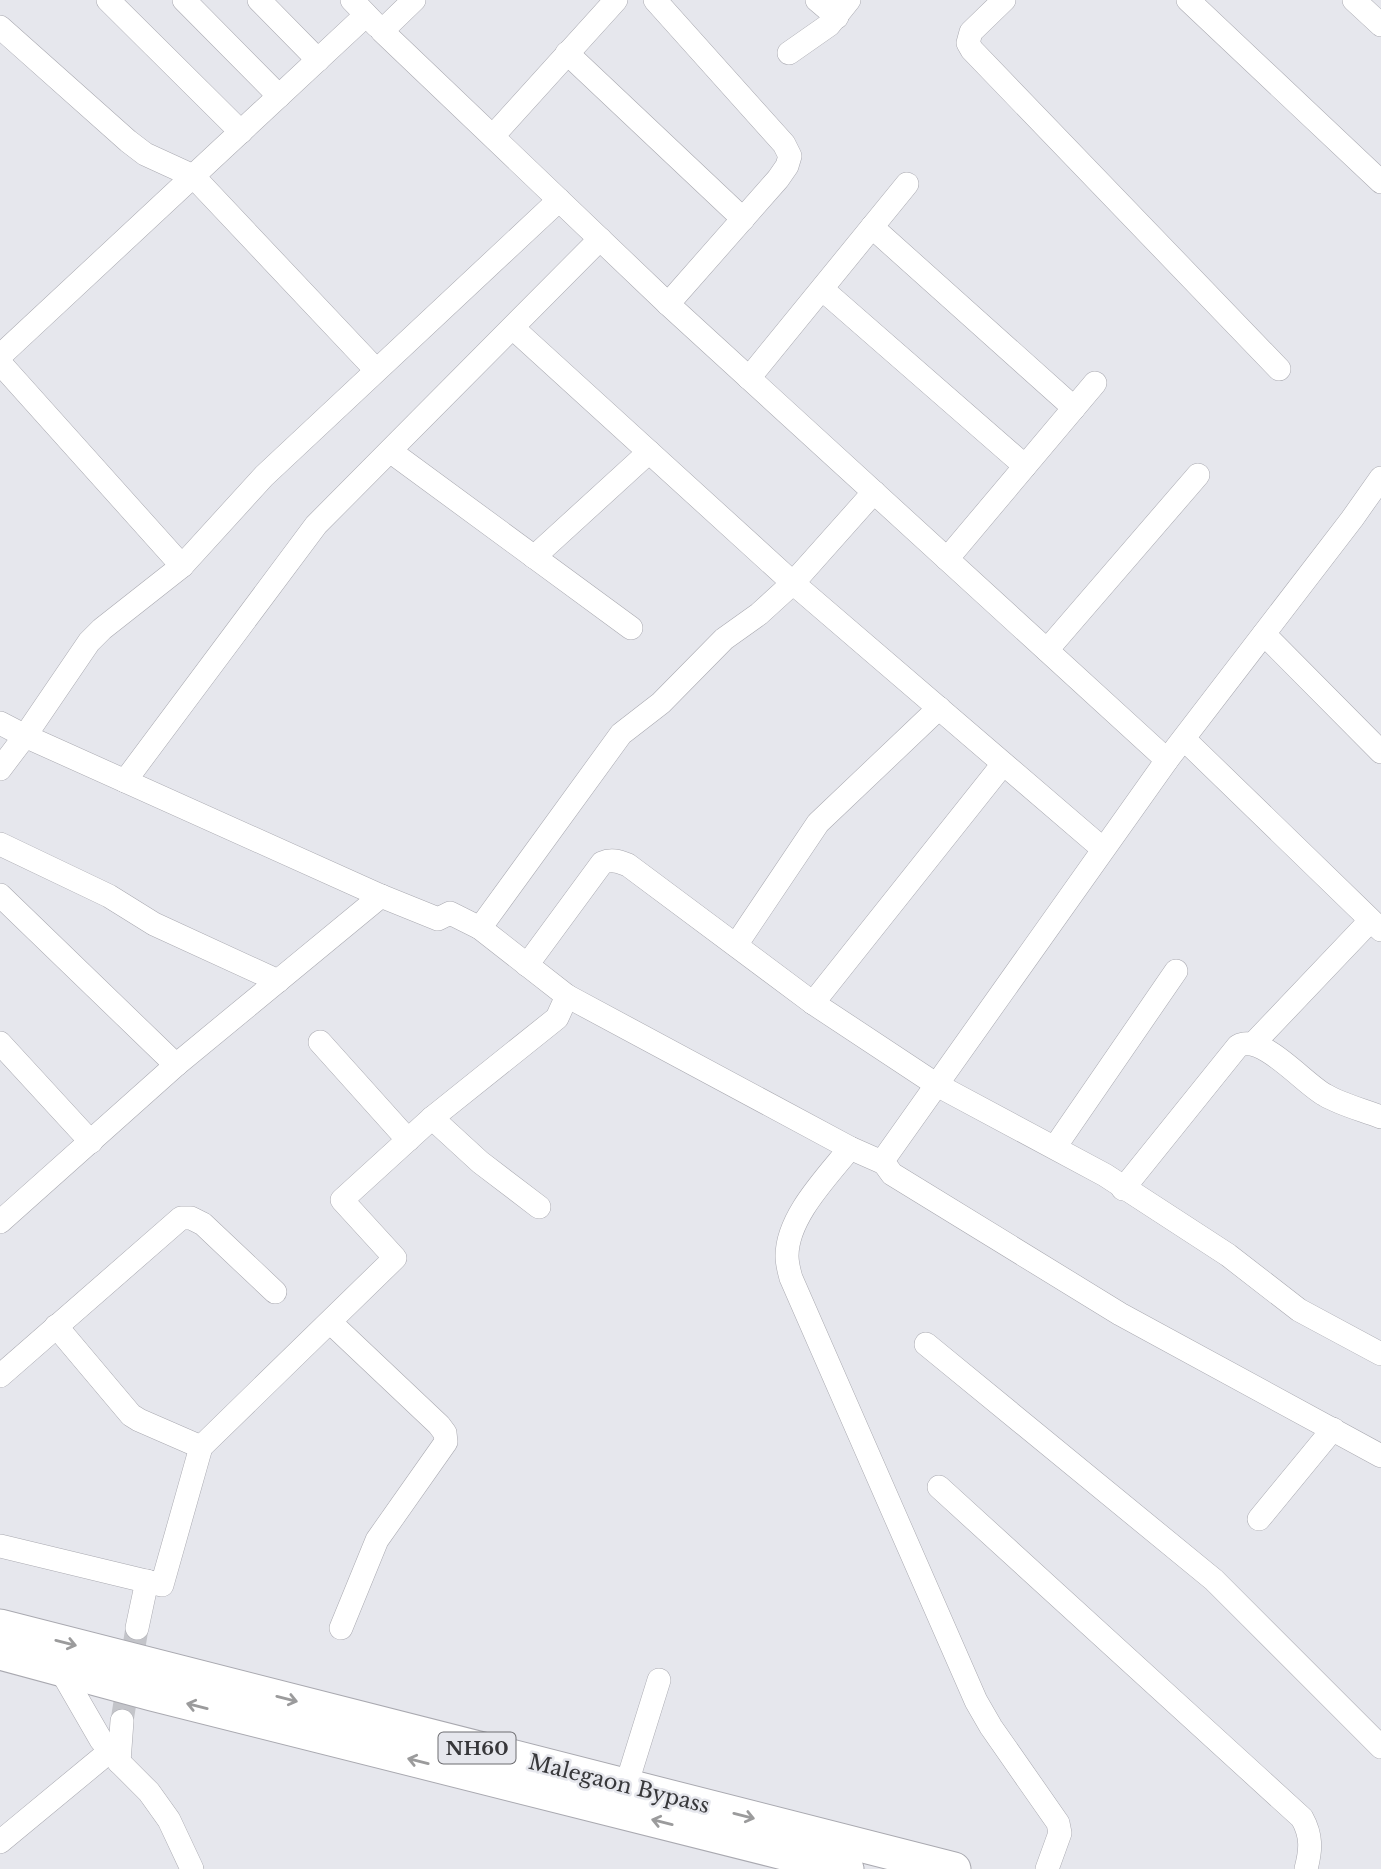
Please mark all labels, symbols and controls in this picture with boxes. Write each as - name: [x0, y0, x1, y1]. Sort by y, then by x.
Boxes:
- one-way arrow: [54, 1637, 77, 1650]
- one-way arrow: [275, 1693, 297, 1706]
- one-way arrow: [186, 1698, 209, 1712]
- road number: NH60: [438, 1732, 516, 1764]
- street label: Malegaon Bypass: [526, 1749, 712, 1819]
- one-way arrow: [407, 1754, 430, 1767]
- one-way arrow: [732, 1810, 755, 1823]
- one-way arrow: [651, 1815, 674, 1828]

